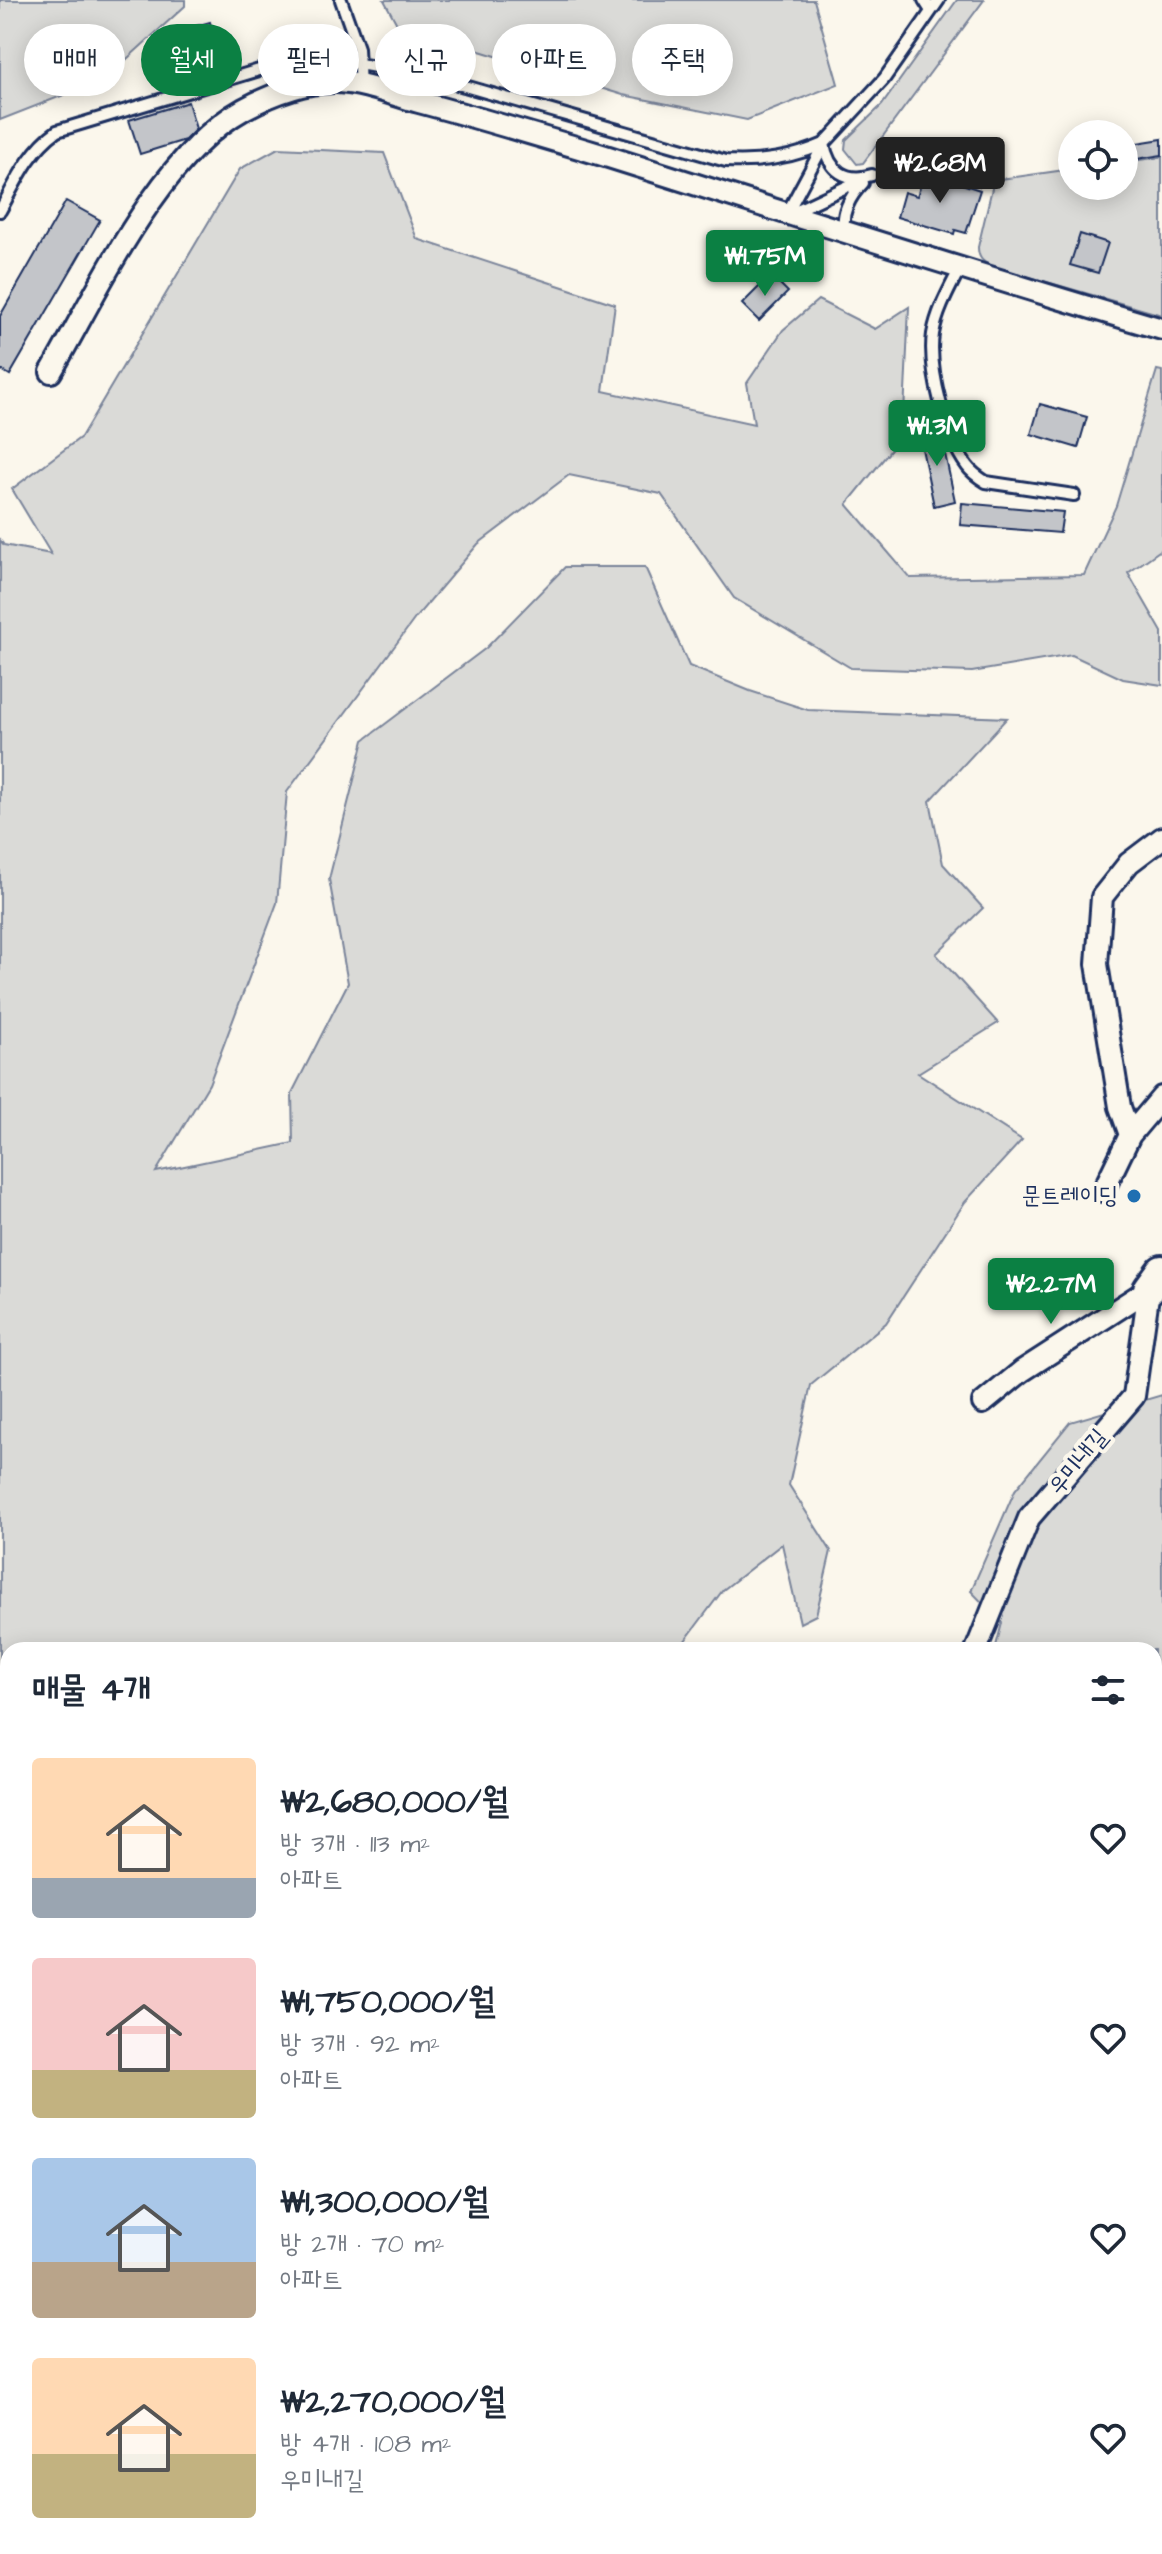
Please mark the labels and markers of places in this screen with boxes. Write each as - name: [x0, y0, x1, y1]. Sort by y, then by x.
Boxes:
- pin: ₩2.68M: [875, 137, 1005, 205]
- pin: ₩1.75M: [700, 230, 830, 298]
- pin: ₩1.3M: [881, 400, 993, 468]
- place label: 문트레이딩: [1021, 1179, 1118, 1213]
- marker: 문트레이딩: [1125, 1187, 1143, 1205]
- pin: ₩2.27M: [986, 1258, 1116, 1326]

